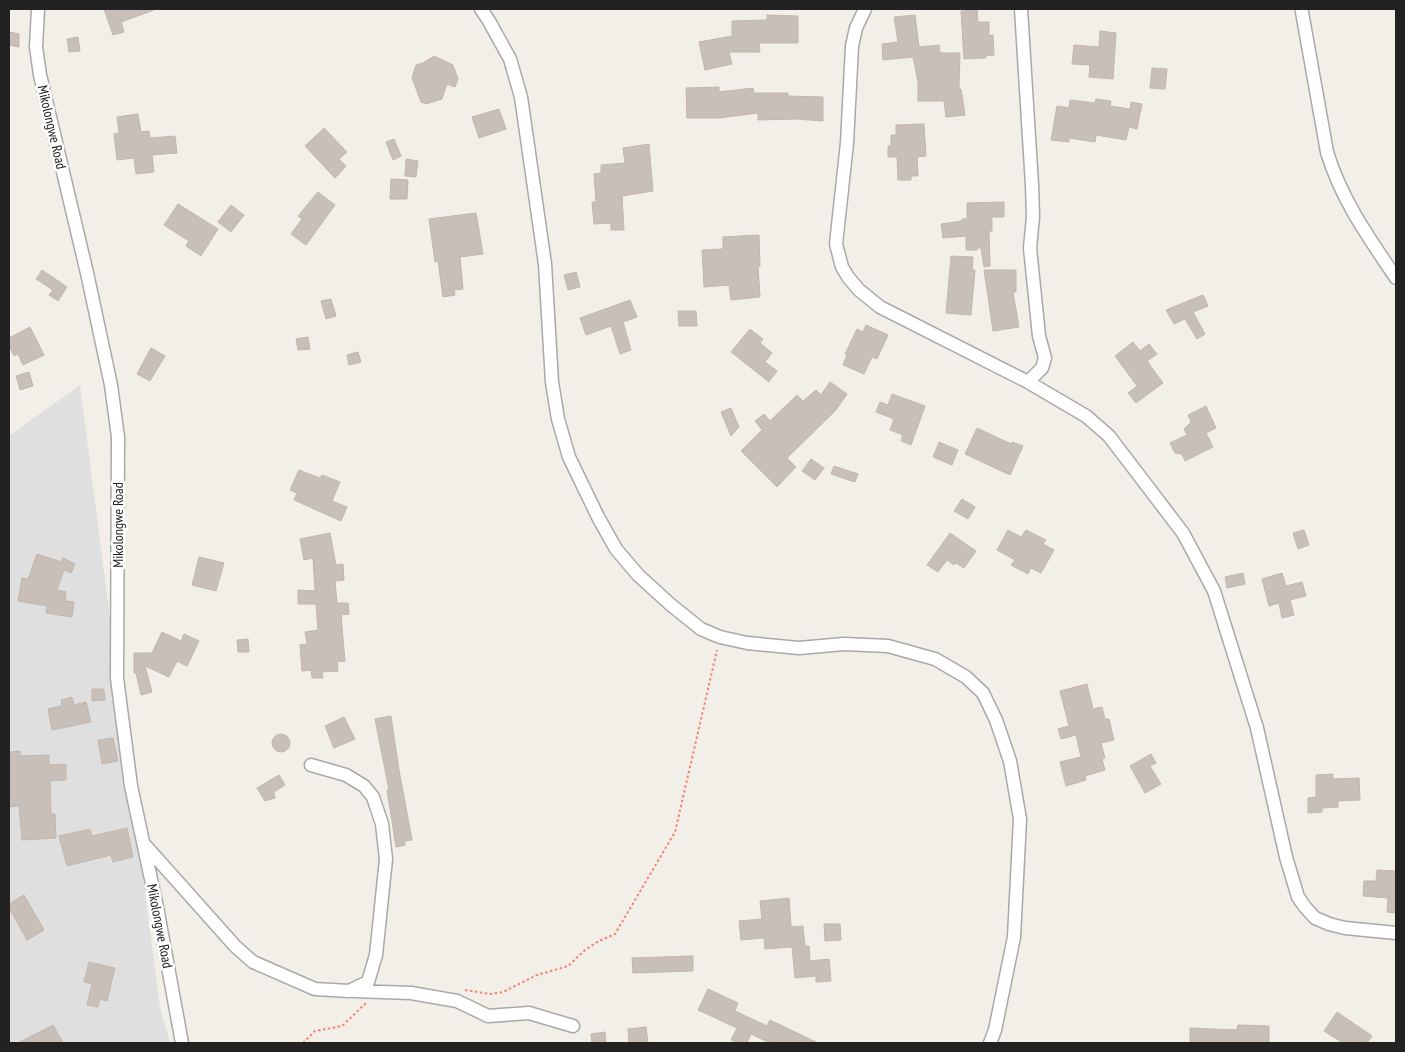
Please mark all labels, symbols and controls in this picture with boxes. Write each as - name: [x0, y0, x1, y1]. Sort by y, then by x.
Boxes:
- street label: Mikolongwe Road: [34, 83, 70, 171]
- street label: Mikolongwe Road: [109, 482, 127, 568]
- street label: Mikolongwe Road: [143, 882, 177, 970]

